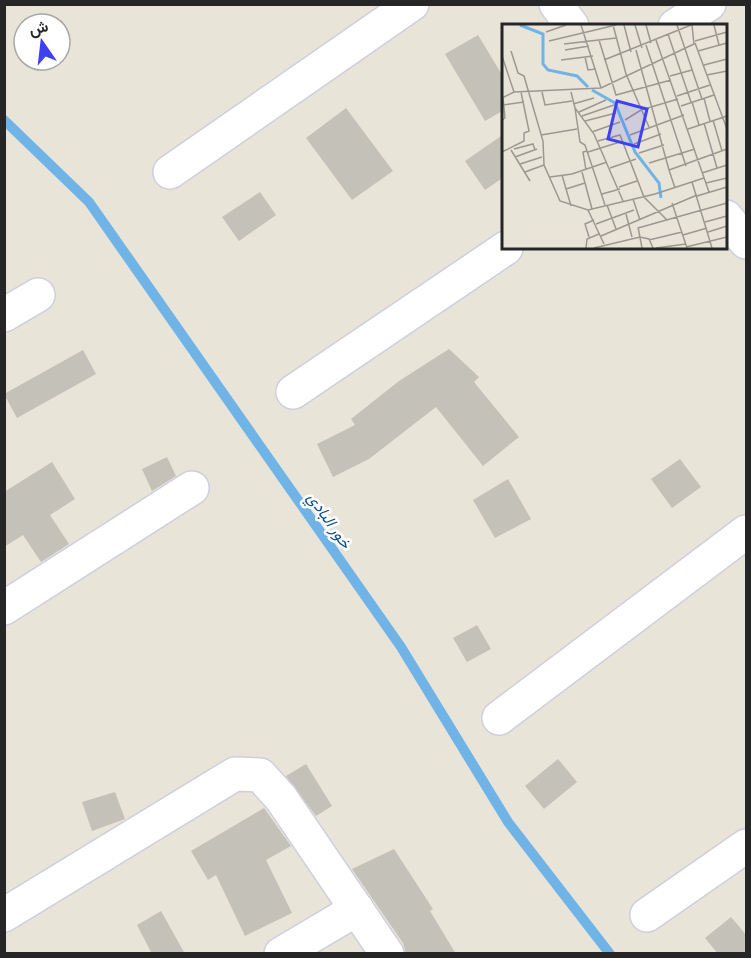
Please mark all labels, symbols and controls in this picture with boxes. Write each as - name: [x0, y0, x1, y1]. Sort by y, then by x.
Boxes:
- north arrow: [12, 12, 72, 72]
- text: ش: [27, 15, 50, 39]
- inset map: [502, 24, 727, 249]
- water label: خور البادي: [300, 488, 357, 555]

